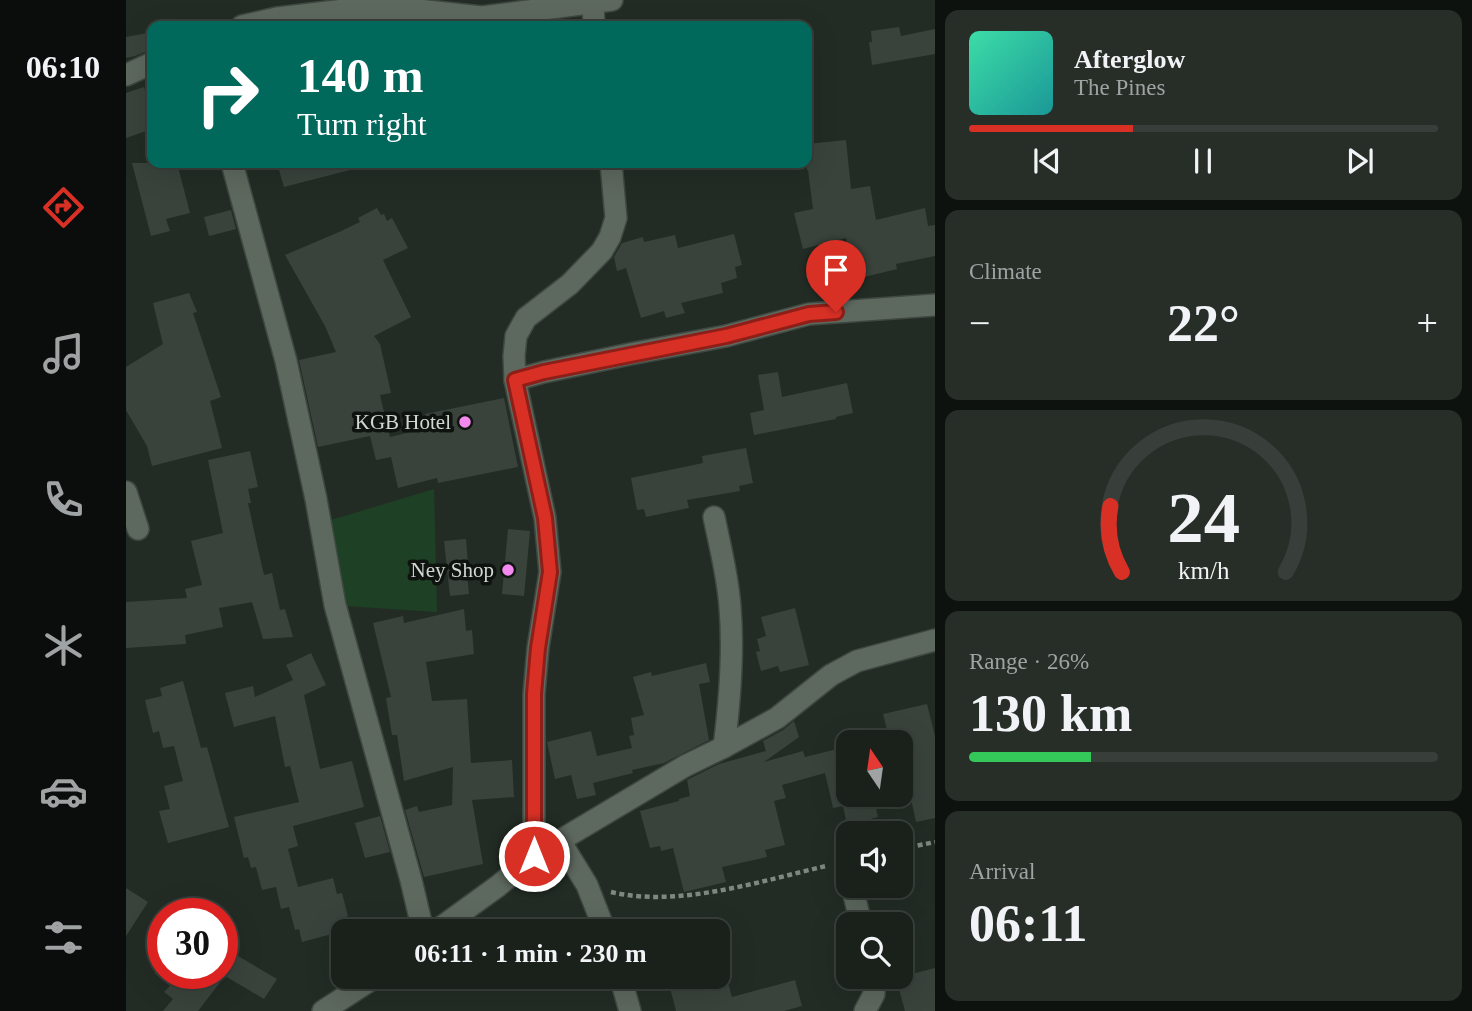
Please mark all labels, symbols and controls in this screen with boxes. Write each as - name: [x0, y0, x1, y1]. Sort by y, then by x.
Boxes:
- text: Afterglow: [1074, 45, 1185, 74]
- text: 140 m: [297, 48, 424, 103]
- text: 06:10: [26, 49, 100, 85]
- icon: right: [182, 49, 273, 140]
- text: The Pines: [1074, 75, 1165, 100]
- text: Turn right: [297, 106, 427, 142]
- icon: previous: [1028, 142, 1066, 180]
- icon: pause: [1184, 142, 1222, 180]
- icon: next: [1341, 142, 1379, 180]
- icon: directions: [39, 183, 88, 232]
- pin: [806, 240, 866, 312]
- icon: arrive: [817, 251, 855, 289]
- text: Climate: [969, 259, 1042, 284]
- text: 22°: [1167, 295, 1240, 352]
- text: −: [969, 302, 990, 344]
- text: +: [1417, 302, 1438, 344]
- icon: music: [39, 329, 88, 378]
- place label: KGB Hotel: [355, 410, 451, 434]
- marker: KGB Hotel: [457, 414, 473, 430]
- icon: phone: [39, 475, 88, 524]
- text: 24: [1167, 477, 1240, 558]
- text: km/h: [1178, 556, 1230, 583]
- place label: Ney Shop: [411, 558, 494, 582]
- marker: Ney Shop: [500, 562, 516, 578]
- icon: climate: [39, 621, 88, 670]
- text: Range · 26%: [969, 649, 1089, 674]
- text: 130 km: [969, 685, 1132, 742]
- north arrow: [836, 730, 914, 807]
- map controls: [836, 730, 913, 989]
- icon: car: [39, 767, 88, 816]
- position arrow: [497, 819, 571, 893]
- button: sound: [836, 821, 913, 898]
- text: Arrival: [969, 859, 1035, 884]
- text: 06:11: [969, 895, 1087, 952]
- speed limit sign: 30: [147, 898, 238, 989]
- button: search: [836, 912, 913, 989]
- icon: filters: [39, 913, 88, 962]
- text: 06:11 · 1 min · 230 m: [414, 939, 647, 968]

